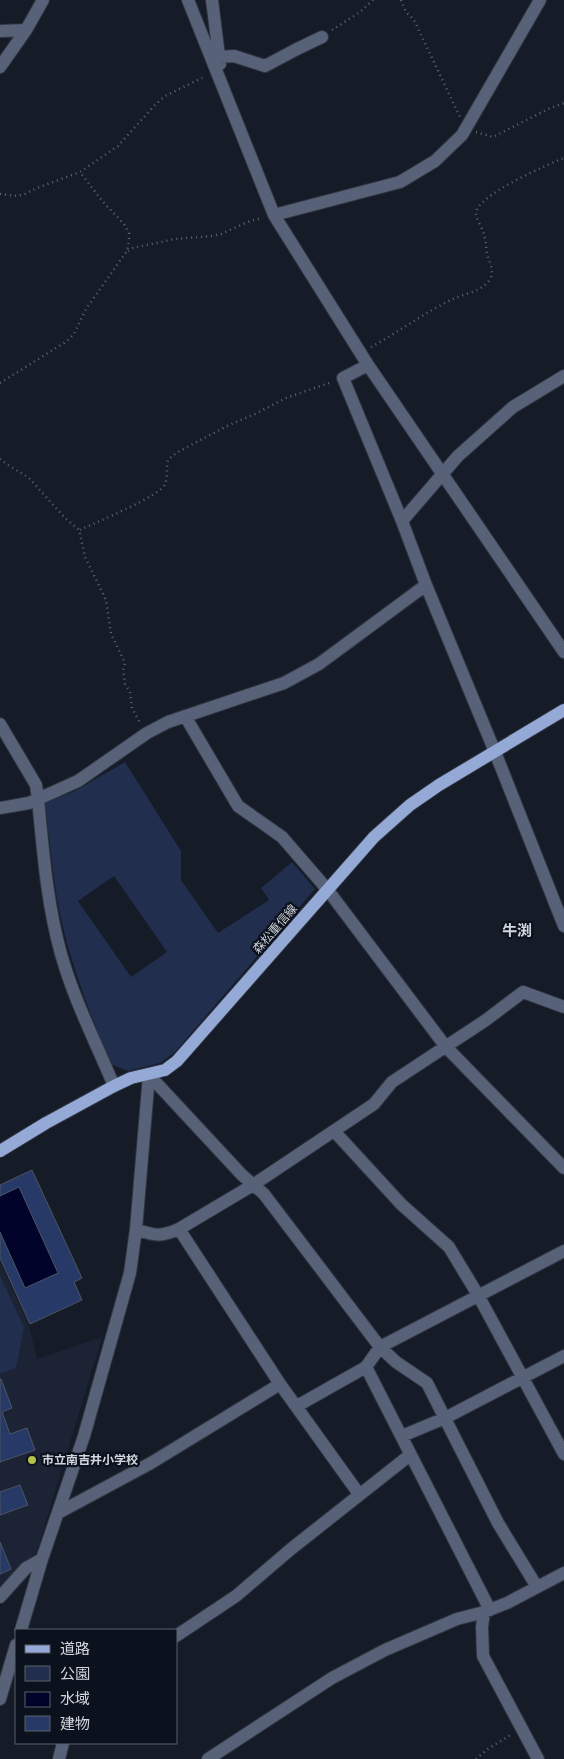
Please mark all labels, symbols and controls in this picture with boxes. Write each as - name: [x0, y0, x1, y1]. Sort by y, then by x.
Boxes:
- street label: 森松重信線: [249, 901, 301, 957]
- district label: 牛渕: [502, 921, 532, 941]
- place label: 市立南吉井小学校: [42, 1452, 138, 1468]
- marker: 市立南吉井小学校: [26, 1454, 38, 1466]
- legend: [15, 1629, 178, 1744]
- text: 道路: [60, 1639, 90, 1659]
- text: 公園: [60, 1664, 90, 1684]
- text: 水域: [60, 1689, 90, 1709]
- text: 建物: [60, 1714, 90, 1734]

